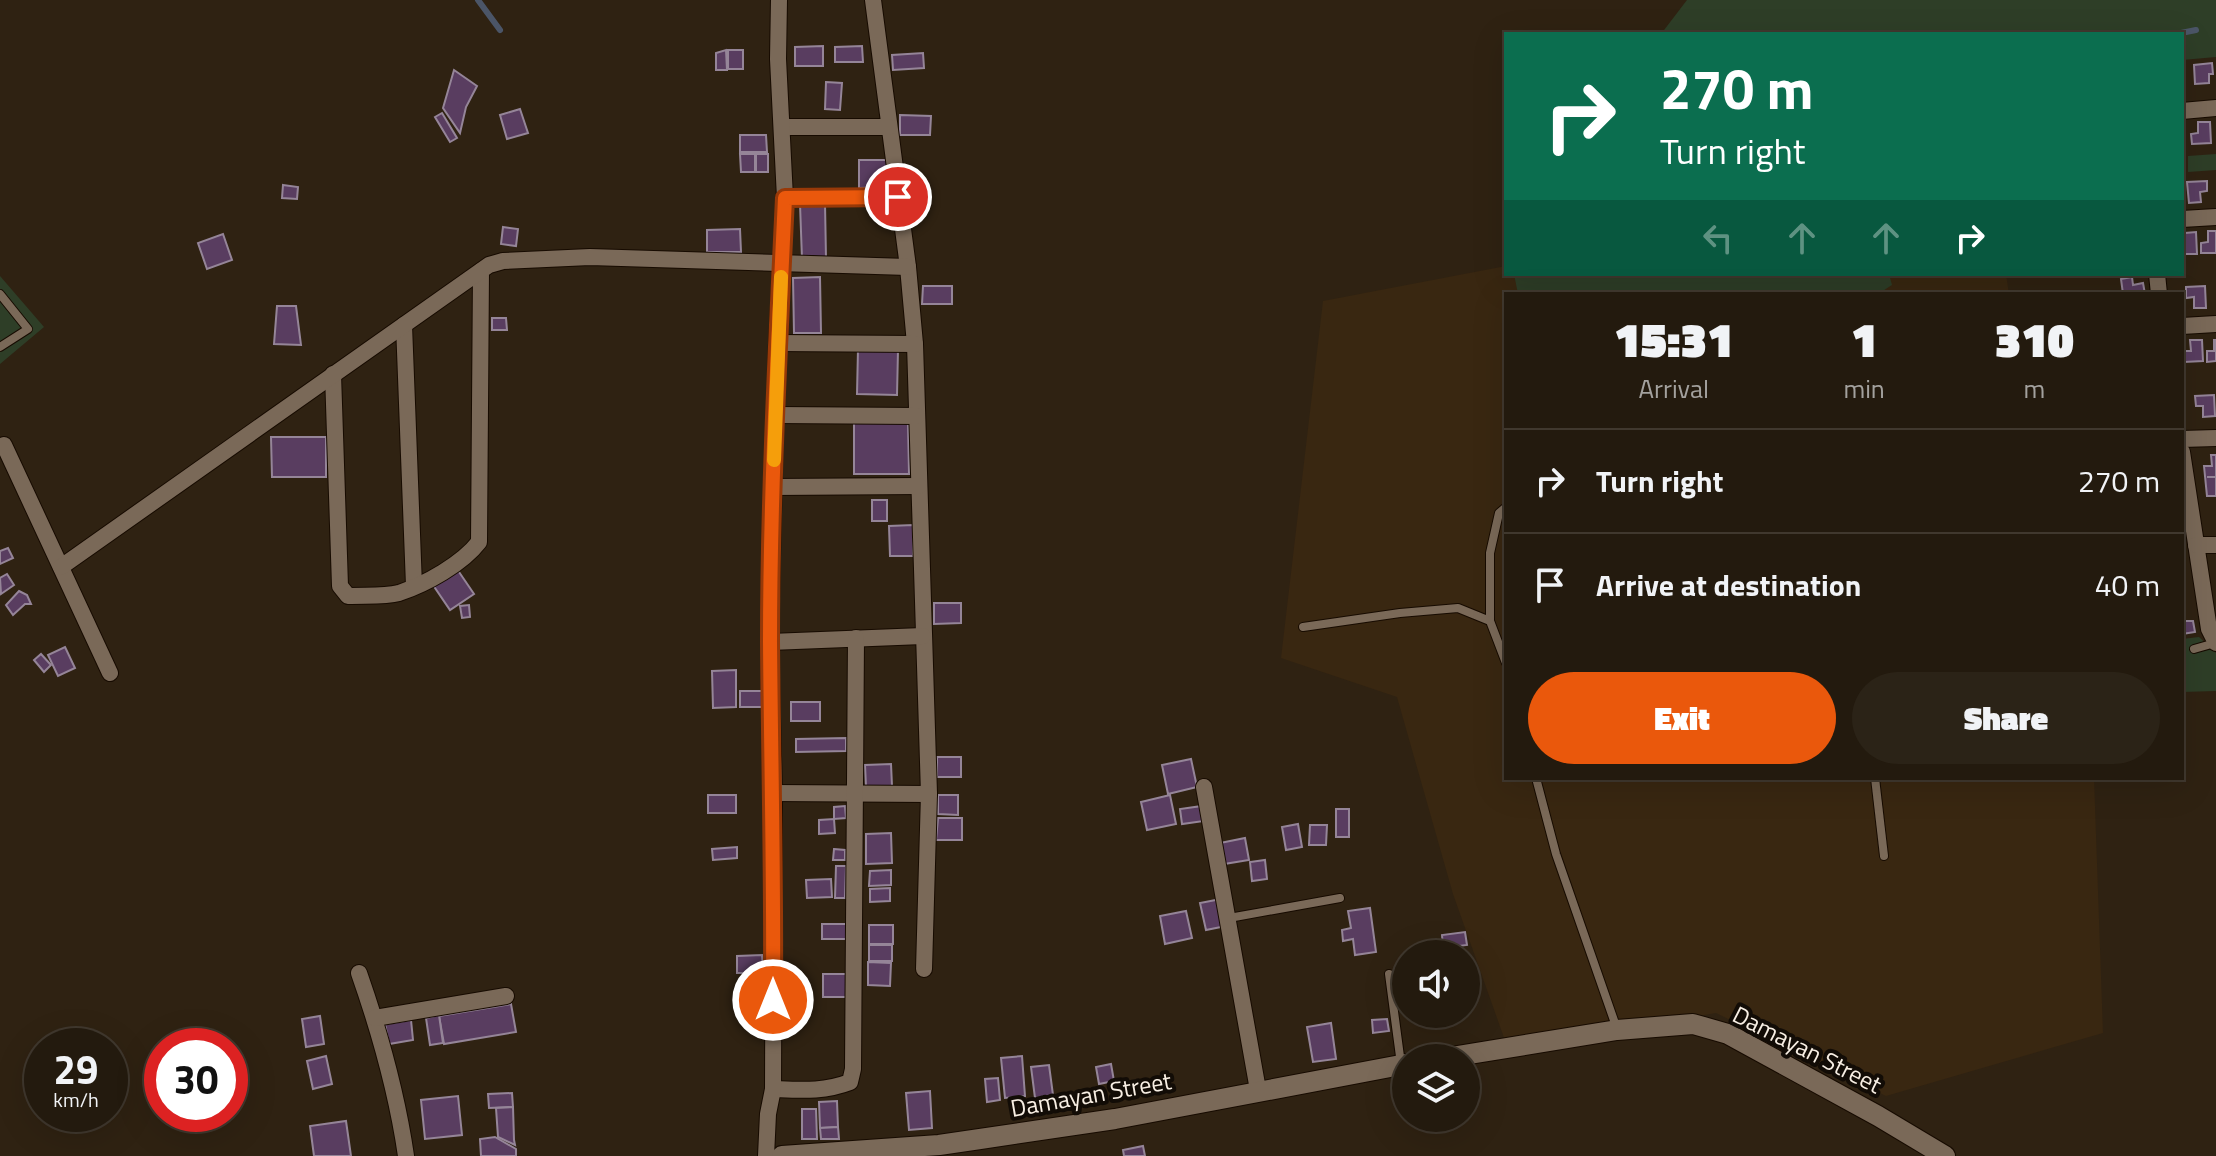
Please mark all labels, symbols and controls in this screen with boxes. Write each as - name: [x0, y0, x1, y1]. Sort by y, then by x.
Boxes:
- text: 270 m: [1660, 46, 1813, 131]
- icon: right: [1528, 64, 1632, 168]
- text: Turn right: [1660, 123, 1805, 178]
- pin: [864, 163, 932, 231]
- icon: arrive: [876, 175, 920, 219]
- icon: left: [1696, 216, 1740, 260]
- icon: ahead: [1780, 216, 1824, 260]
- icon: ahead: [1864, 216, 1908, 260]
- icon: right: [1948, 216, 1992, 260]
- text: 15:31: [1614, 303, 1733, 376]
- text: 1: [1851, 303, 1877, 376]
- text: 310: [1995, 303, 2074, 376]
- text: Arrival: [1638, 369, 1709, 408]
- text: min: [1843, 369, 1885, 408]
- text: m: [2024, 369, 2045, 408]
- text: Turn right: [1596, 458, 1724, 504]
- text: 270 m: [2078, 458, 2160, 504]
- icon: right: [1528, 459, 1572, 503]
- text: Arrive at destination: [1596, 562, 1861, 608]
- text: 40 m: [2095, 562, 2160, 608]
- icon: arrive: [1528, 563, 1572, 607]
- button: Exit: [1528, 672, 1836, 764]
- button: Share: [1852, 672, 2160, 764]
- map controls: [1392, 940, 1480, 1132]
- button: sound: [1392, 940, 1480, 1028]
- position arrow: [731, 958, 815, 1042]
- street label: Damayan Street: [1727, 996, 1889, 1102]
- speed limit sign: 30: [144, 1028, 248, 1132]
- text: 29: [54, 1039, 98, 1100]
- button: layers: [1392, 1044, 1480, 1132]
- street label: Damayan Street: [1007, 1062, 1175, 1126]
- text: km/h: [53, 1084, 99, 1115]

